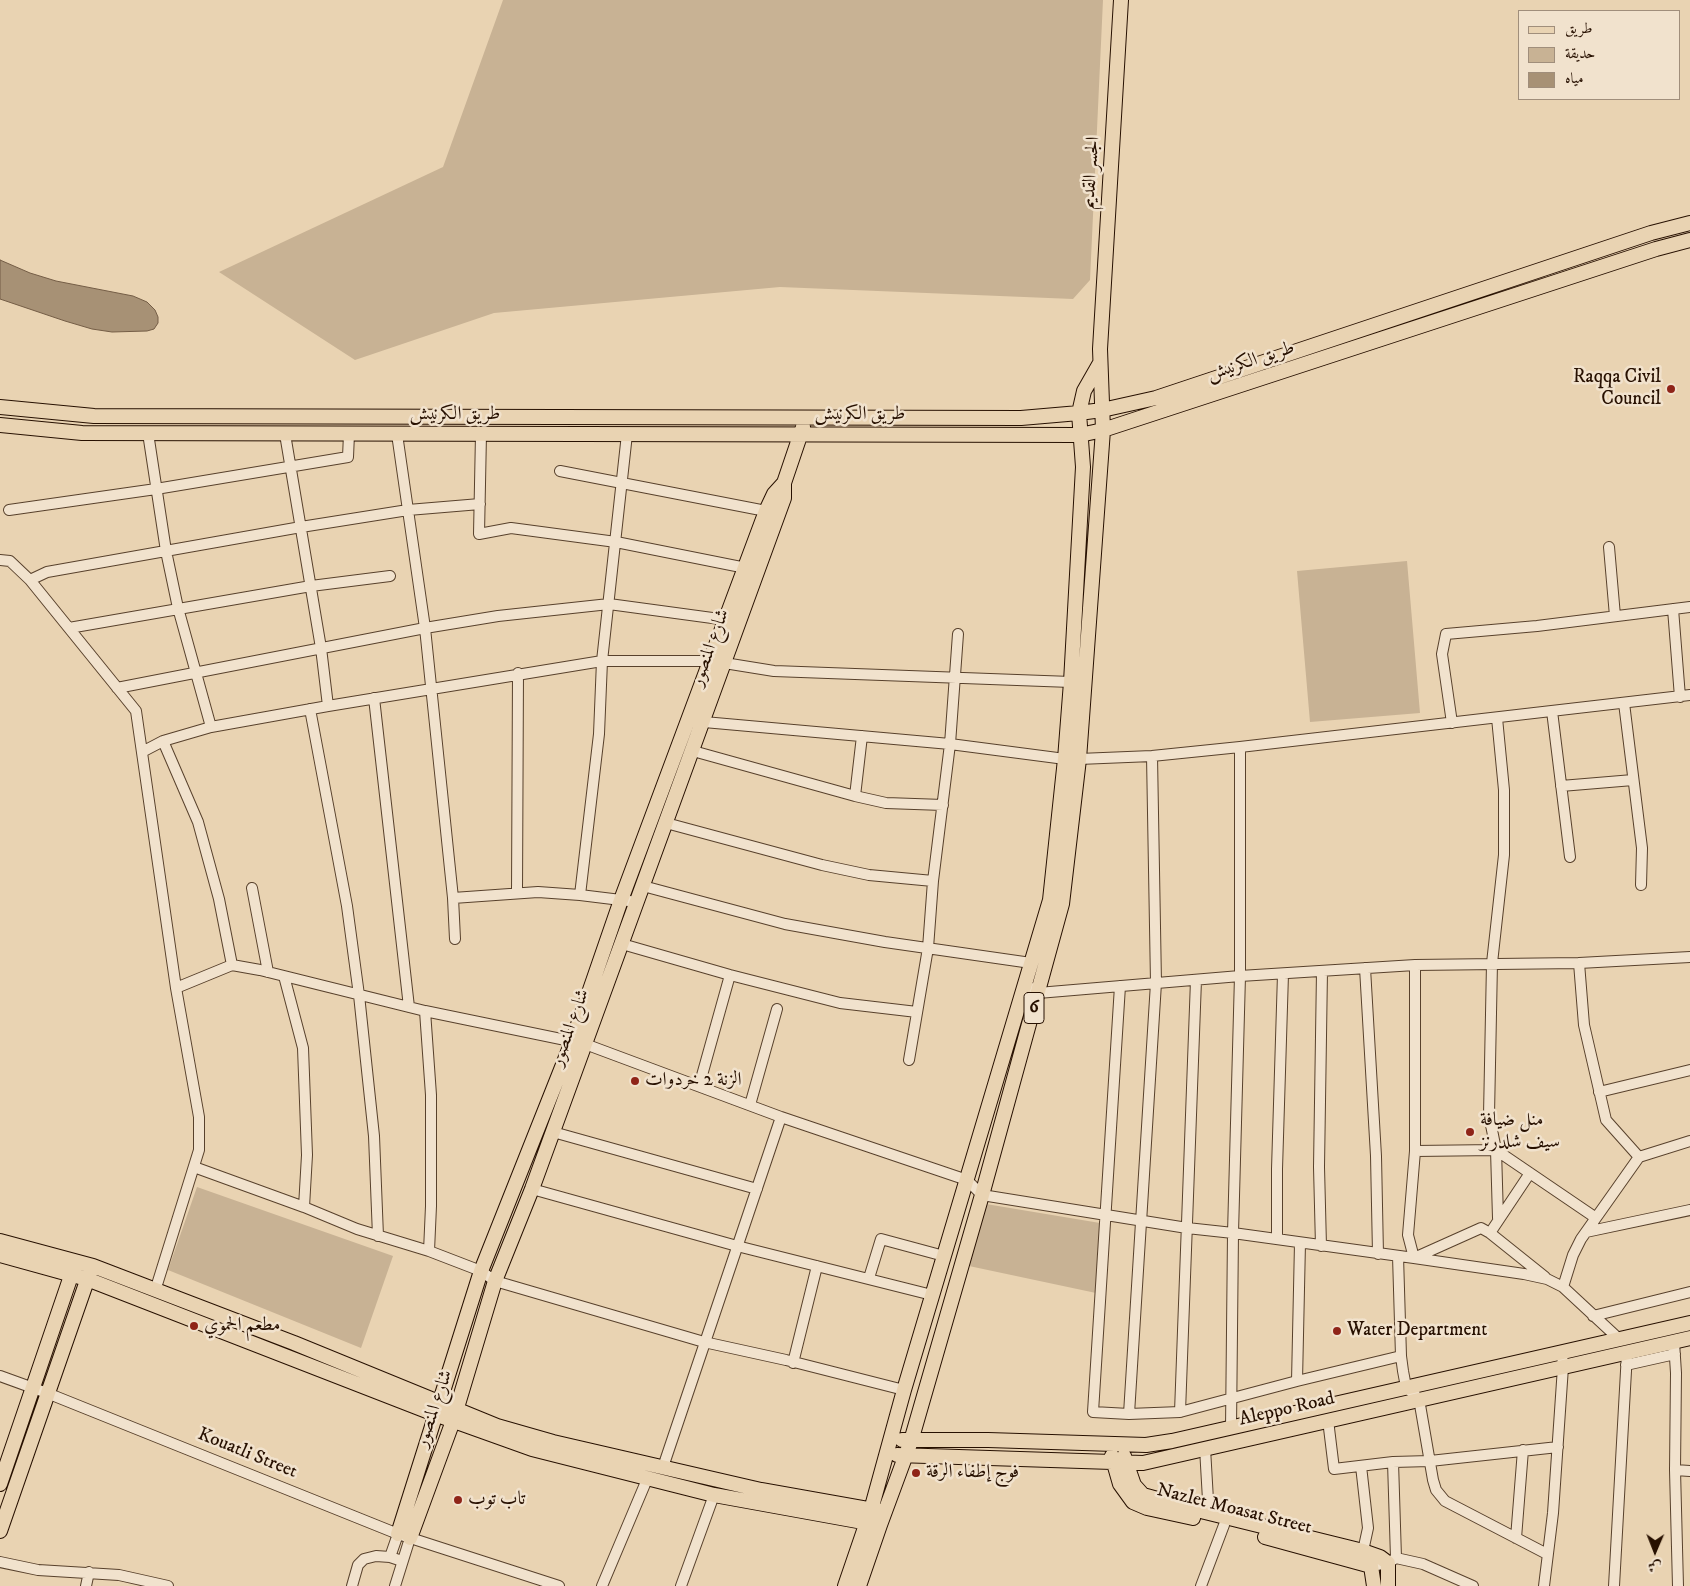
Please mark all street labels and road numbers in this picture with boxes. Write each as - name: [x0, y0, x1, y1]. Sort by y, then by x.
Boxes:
- street label: الجسر القديم: [1078, 136, 1106, 210]
- street label: طريق الكرنيش: [1204, 337, 1298, 387]
- street label: طريق الكرنيش: [410, 404, 500, 426]
- street label: طريق الكرنيش: [815, 404, 905, 426]
- street label: شارع المنصور: [687, 606, 735, 690]
- street label: شارع المنصور: [547, 986, 595, 1070]
- road number: 6: [1024, 992, 1044, 1024]
- street label: شارع المنصور: [411, 1367, 459, 1451]
- street label: Aleppo Road: [1237, 1388, 1337, 1432]
- street label: Kouatli Street: [194, 1424, 300, 1484]
- street label: Nazlet Moasat Street: [1154, 1480, 1314, 1540]

